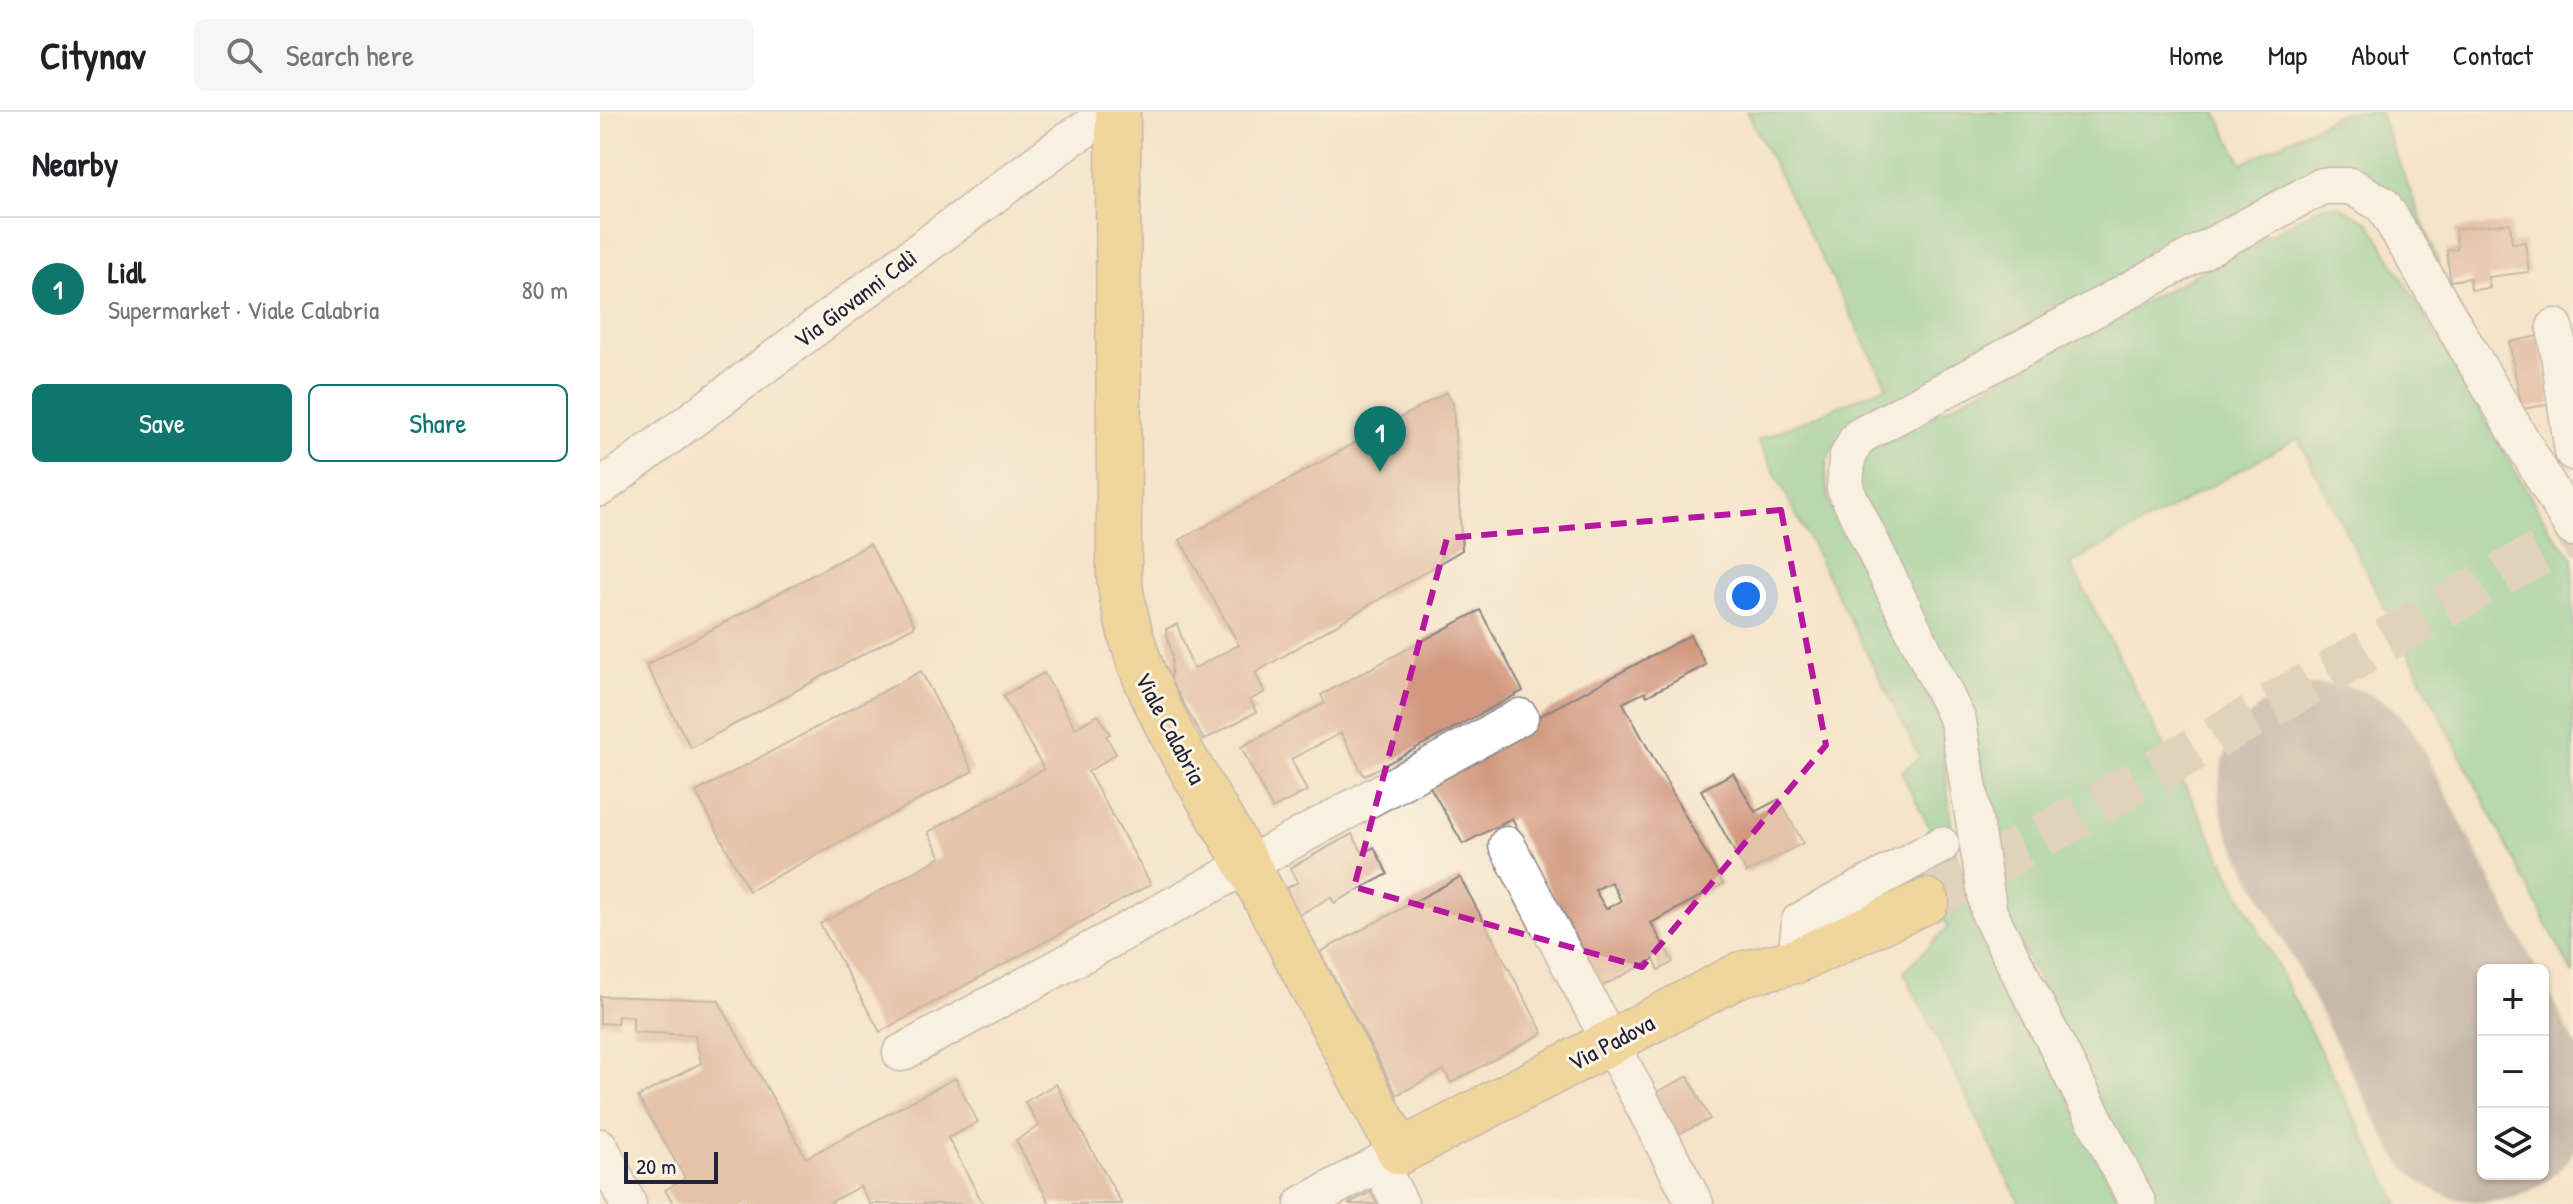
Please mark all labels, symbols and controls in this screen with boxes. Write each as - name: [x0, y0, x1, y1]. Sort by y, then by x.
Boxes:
- search box: [194, 19, 754, 91]
- text: Citynav: [40, 29, 146, 81]
- icon: search: [222, 33, 266, 77]
- text: Search here: [286, 35, 414, 75]
- text: Home: [2169, 36, 2224, 74]
- text: Map: [2268, 36, 2307, 74]
- text: About: [2351, 36, 2409, 74]
- text: Contact: [2453, 36, 2533, 74]
- text: Nearby: [32, 141, 118, 187]
- street label: Via Giovanni Calì: [787, 241, 923, 355]
- text: Lidl: [108, 252, 146, 292]
- text: 1: [53, 272, 63, 307]
- text: 80 m: [521, 272, 568, 307]
- text: Supermarket · Viale Calabria: [108, 292, 379, 327]
- button: Save: [32, 384, 292, 462]
- button: Share: [308, 384, 568, 462]
- pin: 1: [1354, 406, 1406, 472]
- your location: [1726, 576, 1766, 616]
- street label: Viale Calabria: [1128, 667, 1214, 789]
- map controls: [2477, 964, 2549, 1180]
- button: +: [2477, 964, 2549, 1036]
- street label: Via Padova: [1563, 1006, 1659, 1078]
- button: −: [2477, 1036, 2549, 1108]
- button: layers: [2477, 1108, 2549, 1180]
- scale bar: [624, 1148, 718, 1184]
- text: 20 m: [636, 1151, 676, 1181]

